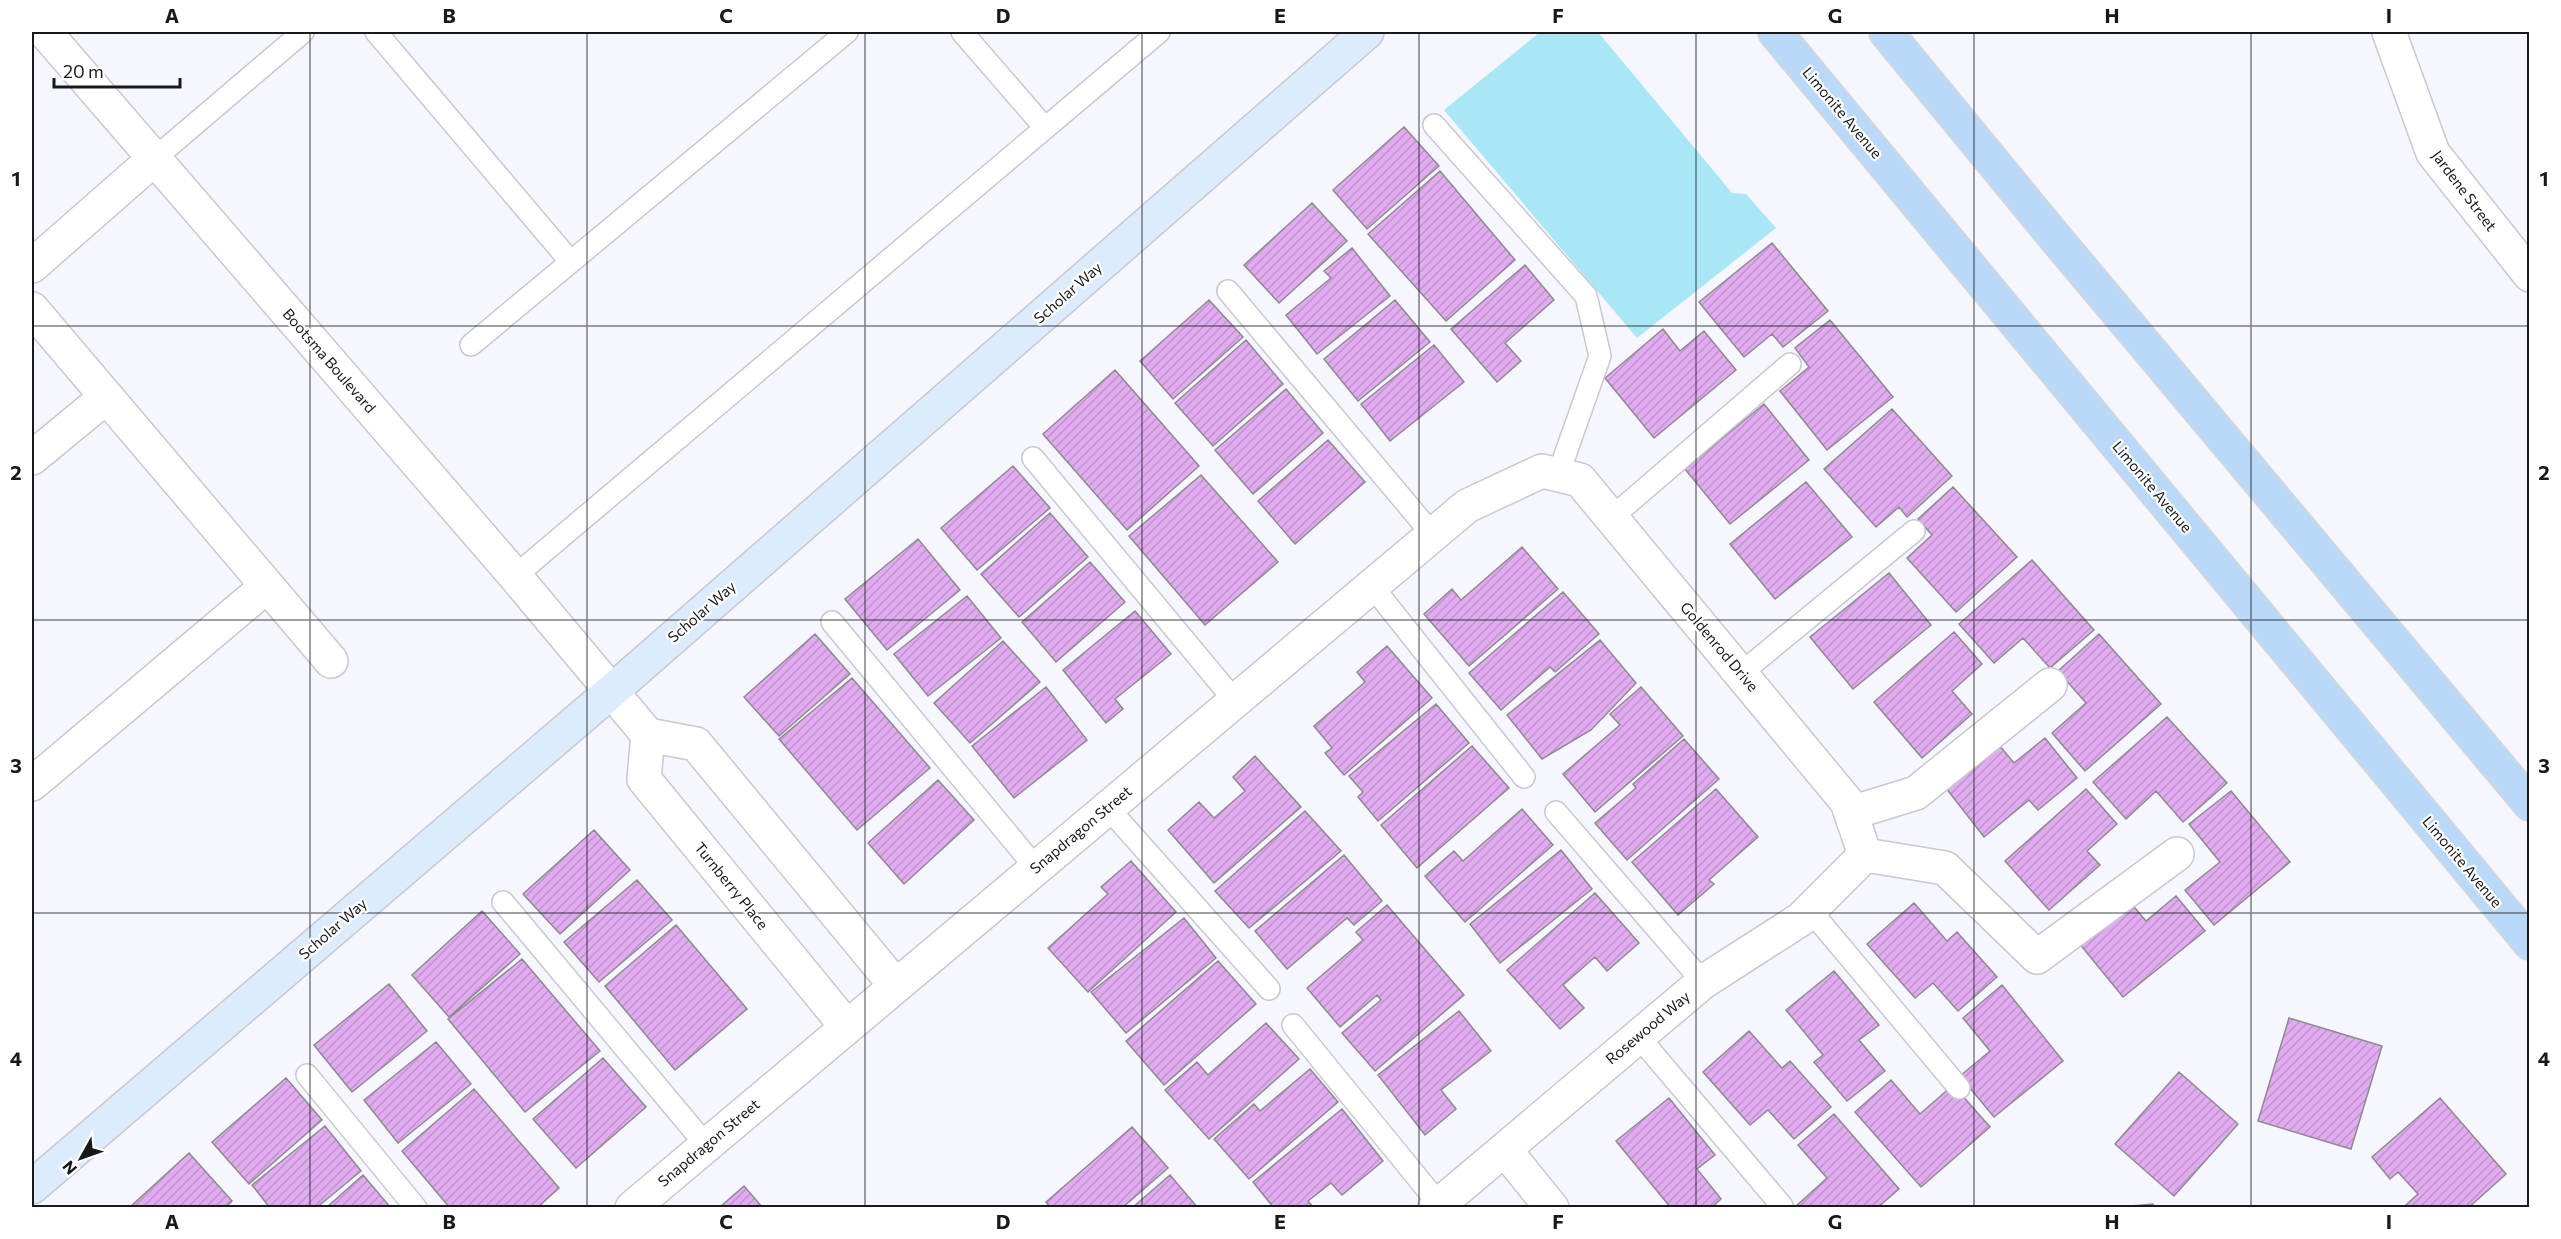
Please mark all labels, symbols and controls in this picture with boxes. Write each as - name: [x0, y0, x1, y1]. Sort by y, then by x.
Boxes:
- text: A: [165, 3, 179, 27]
- text: B: [442, 3, 456, 27]
- text: C: [719, 3, 733, 27]
- text: D: [996, 3, 1010, 27]
- text: E: [1274, 3, 1286, 27]
- text: F: [1552, 3, 1564, 27]
- text: G: [1828, 3, 1842, 27]
- text: H: [2105, 3, 2120, 27]
- text: I: [2386, 3, 2392, 27]
- scale bar: [54, 51, 180, 89]
- text: 20 m: [63, 60, 104, 82]
- street label: Limonite Avenue: [1799, 63, 1886, 162]
- street label: Jardene Street: [2429, 147, 2501, 234]
- text: 1: [11, 166, 21, 190]
- text: 1: [2539, 166, 2549, 190]
- street label: Scholar Way: [1030, 258, 1105, 327]
- street label: Bootsma Boulevard: [279, 304, 380, 416]
- street label: Limonite Avenue: [2109, 437, 2196, 536]
- text: 2: [10, 460, 22, 484]
- text: 2: [2538, 460, 2550, 484]
- street label: Scholar Way: [664, 577, 739, 646]
- street label: Goldenrod Drive: [1677, 598, 1763, 695]
- text: 3: [10, 753, 22, 777]
- text: 3: [2538, 753, 2550, 777]
- street label: Snapdragon Street: [1026, 781, 1135, 877]
- street label: Limonite Avenue: [2419, 812, 2506, 911]
- street label: Turnberry Place: [691, 838, 773, 933]
- street label: Scholar Way: [295, 894, 370, 963]
- street label: Rosewood Way: [1602, 987, 1693, 1068]
- text: 4: [10, 1046, 22, 1070]
- text: 4: [2538, 1046, 2550, 1070]
- street label: Snapdragon Street: [654, 1094, 763, 1190]
- north arrow: [51, 1128, 111, 1188]
- text: N: [58, 1157, 80, 1179]
- text: A: [165, 1209, 179, 1233]
- text: B: [442, 1209, 456, 1233]
- text: C: [719, 1209, 733, 1233]
- text: D: [996, 1209, 1010, 1233]
- text: E: [1274, 1209, 1286, 1233]
- text: F: [1552, 1209, 1564, 1233]
- text: G: [1828, 1209, 1842, 1233]
- text: H: [2105, 1209, 2120, 1233]
- text: I: [2386, 1209, 2392, 1233]

